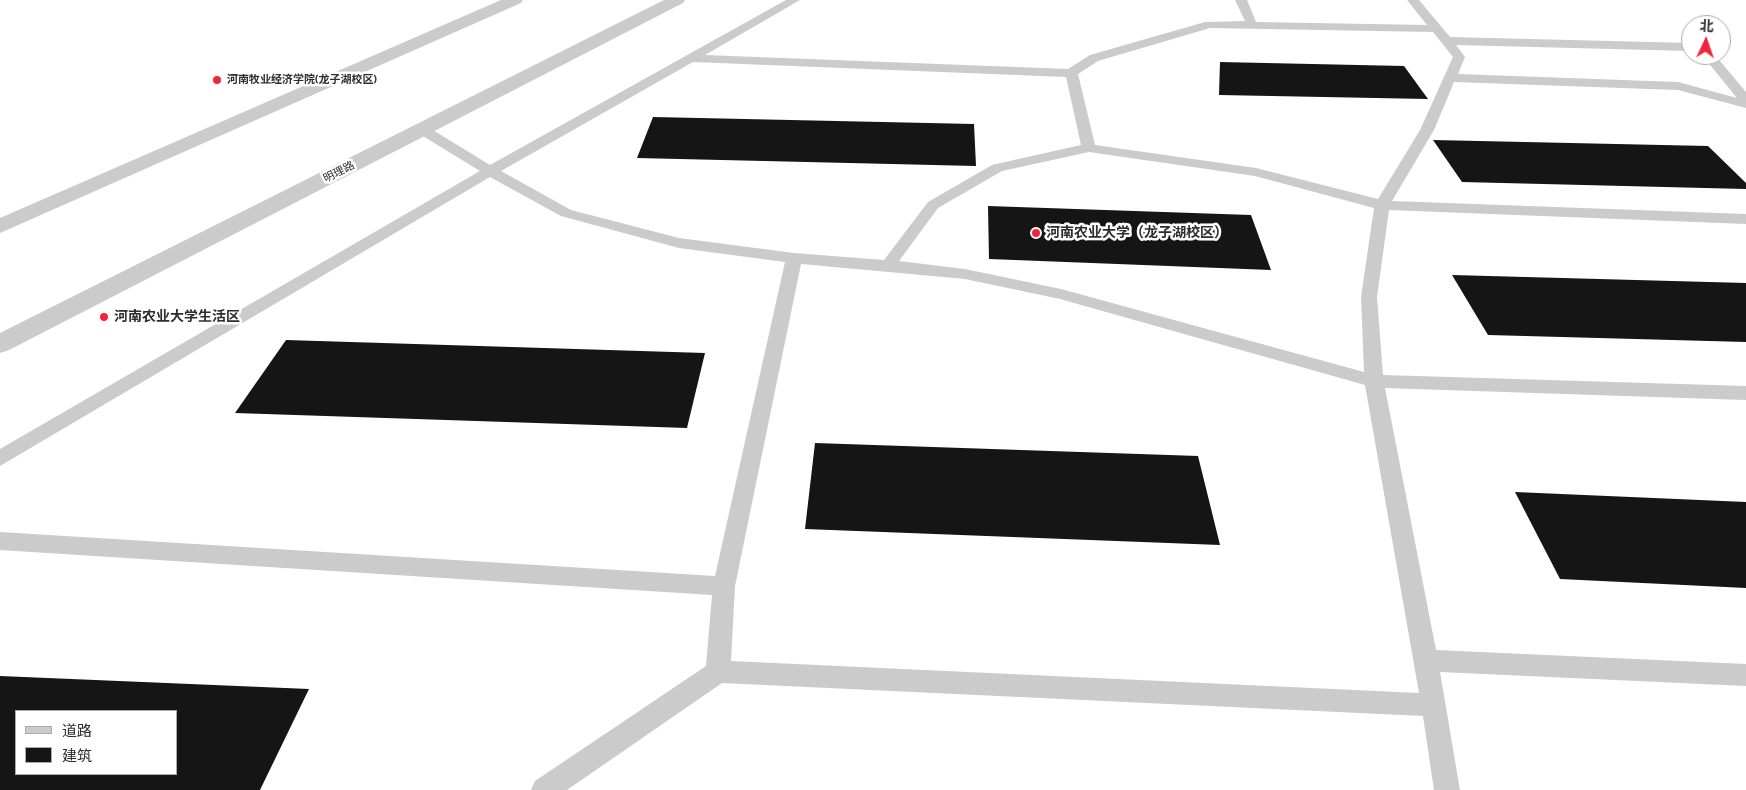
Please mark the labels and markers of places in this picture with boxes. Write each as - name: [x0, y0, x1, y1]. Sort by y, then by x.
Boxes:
- place label: 河南牧业经济学院(龙子湖校区): [227, 73, 377, 87]
- marker: 河南牧业经济学院(龙子湖校区): [211, 74, 223, 86]
- place label: 河南农业大学（龙子湖校区）: [1046, 225, 1228, 241]
- marker: 河南农业大学（龙子湖校区）: [1030, 227, 1042, 239]
- place label: 河南农业大学生活区: [114, 309, 240, 325]
- marker: 河南农业大学生活区: [98, 311, 110, 323]

